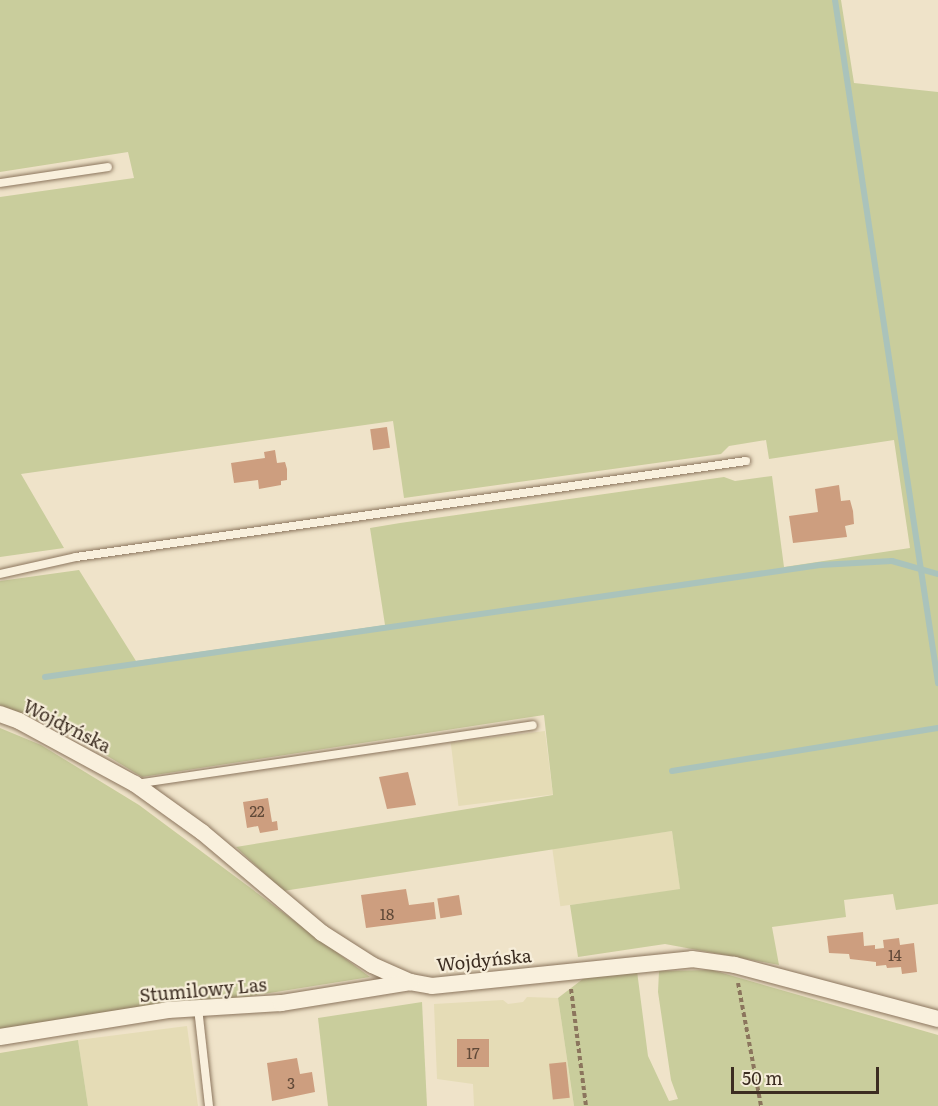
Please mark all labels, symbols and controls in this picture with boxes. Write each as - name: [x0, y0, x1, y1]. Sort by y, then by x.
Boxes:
- street label: Wojdyńska: [20, 695, 114, 757]
- house number: 22: [249, 802, 265, 820]
- house number: 18: [380, 905, 394, 923]
- street label: Wojdyńska: [435, 944, 533, 976]
- house number: 14: [888, 946, 902, 964]
- street label: Stumilowy Las: [139, 974, 267, 1006]
- house number: 17: [466, 1044, 480, 1062]
- scale bar: [734, 1055, 882, 1093]
- text: 50 m: [742, 1064, 783, 1091]
- house number: 3: [287, 1074, 295, 1092]

